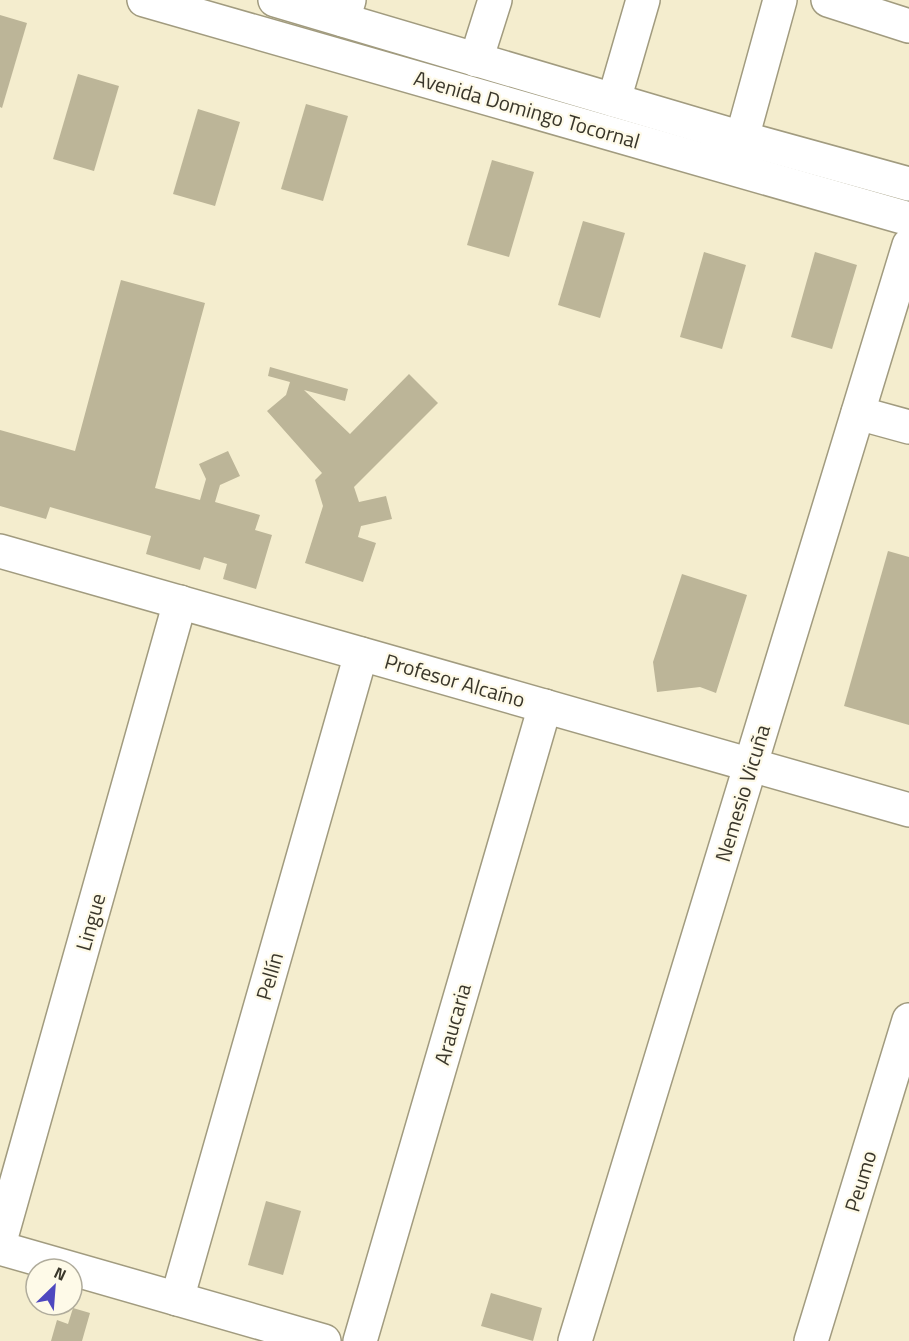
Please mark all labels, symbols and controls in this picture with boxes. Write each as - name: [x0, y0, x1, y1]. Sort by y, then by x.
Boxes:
- street label: Avenida Domingo Tocornal: [410, 61, 644, 157]
- street label: Profesor Alcaíno: [381, 645, 529, 715]
- street label: Nemesio Vicuña: [706, 720, 778, 866]
- street label: Lingue: [67, 889, 113, 955]
- street label: Pellín: [247, 948, 291, 1004]
- street label: Araucaria: [425, 979, 479, 1069]
- street label: Peumo: [836, 1146, 884, 1216]
- north arrow: [24, 1257, 84, 1317]
- text: N: [50, 1260, 70, 1287]

